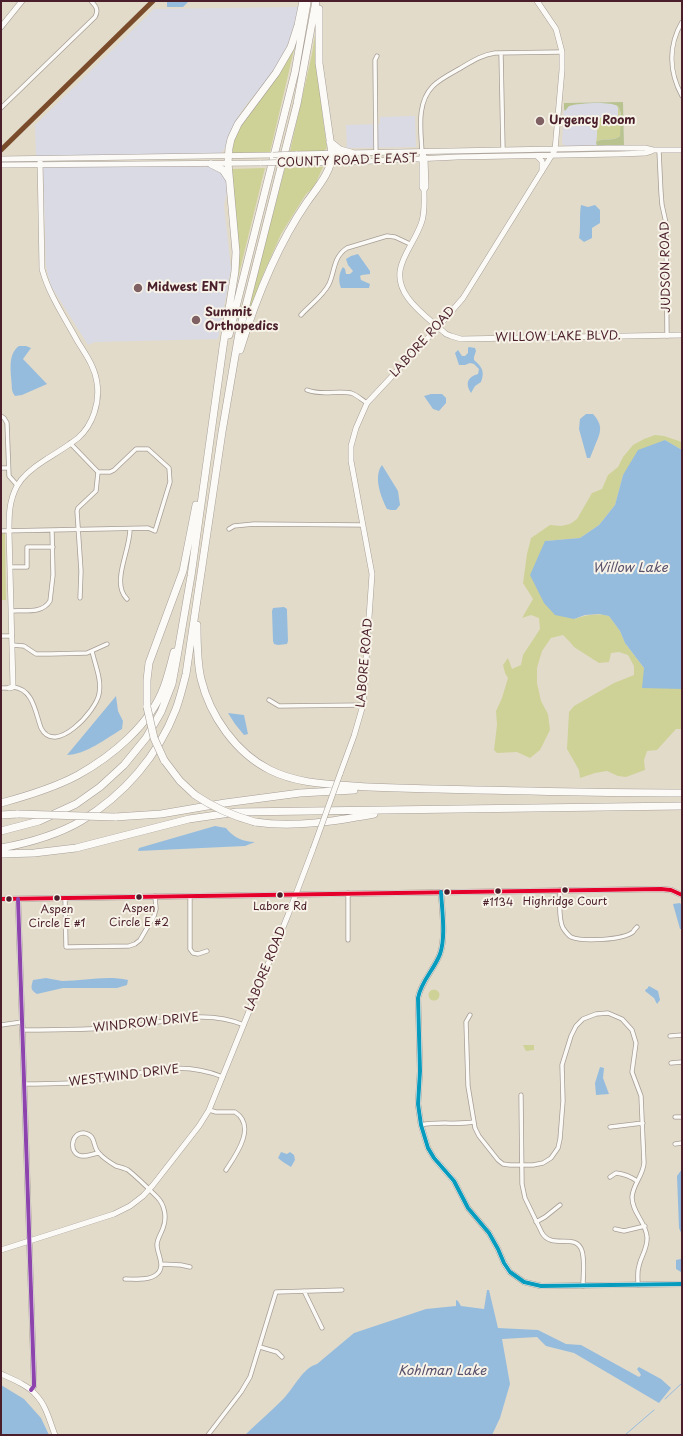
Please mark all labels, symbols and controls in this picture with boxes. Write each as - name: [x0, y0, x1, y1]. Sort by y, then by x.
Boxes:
- place label: Urgency Room: [549, 114, 636, 128]
- marker: Urgency Room: [534, 115, 546, 127]
- street label: COUNTY ROAD E EAST: [277, 151, 417, 171]
- street label: JUDSON ROAD: [658, 221, 674, 313]
- place label: Midwest ENT: [147, 281, 226, 295]
- marker: Midwest ENT: [132, 282, 144, 294]
- street label: LABORE ROAD: [388, 304, 458, 380]
- place label: Summit Orthopedics: [205, 306, 278, 334]
- marker: Summit Orthopedics: [190, 314, 202, 326]
- street label: WILLOW LAKE BLVD.: [495, 329, 621, 345]
- water label: Willow Lake: [592, 560, 668, 576]
- street label: LABORE ROAD: [354, 618, 376, 708]
- marker: Highridge Court: [560, 885, 570, 895]
- marker: #1134: [493, 886, 503, 896]
- unlabelled marker: [442, 887, 452, 897]
- marker: Labore Rd: [275, 890, 285, 900]
- marker: Aspen Circle E #2: [134, 892, 144, 902]
- marker: Aspen Circle E #1: [52, 893, 62, 903]
- unlabelled marker: [4, 894, 14, 904]
- place label: Highridge Court: [523, 895, 607, 909]
- place label: #1134: [483, 896, 513, 910]
- place label: Labore Rd: [253, 900, 307, 914]
- place label: Aspen Circle E #2: [109, 902, 169, 928]
- place label: Aspen Circle E #1: [28, 903, 86, 929]
- street label: LABORE ROAD: [242, 925, 290, 1013]
- street label: WINDROW DRIVE: [92, 1010, 200, 1036]
- street label: WESTWIND DRIVE: [68, 1062, 180, 1090]
- water label: Kohlman Lake: [398, 1363, 486, 1379]

